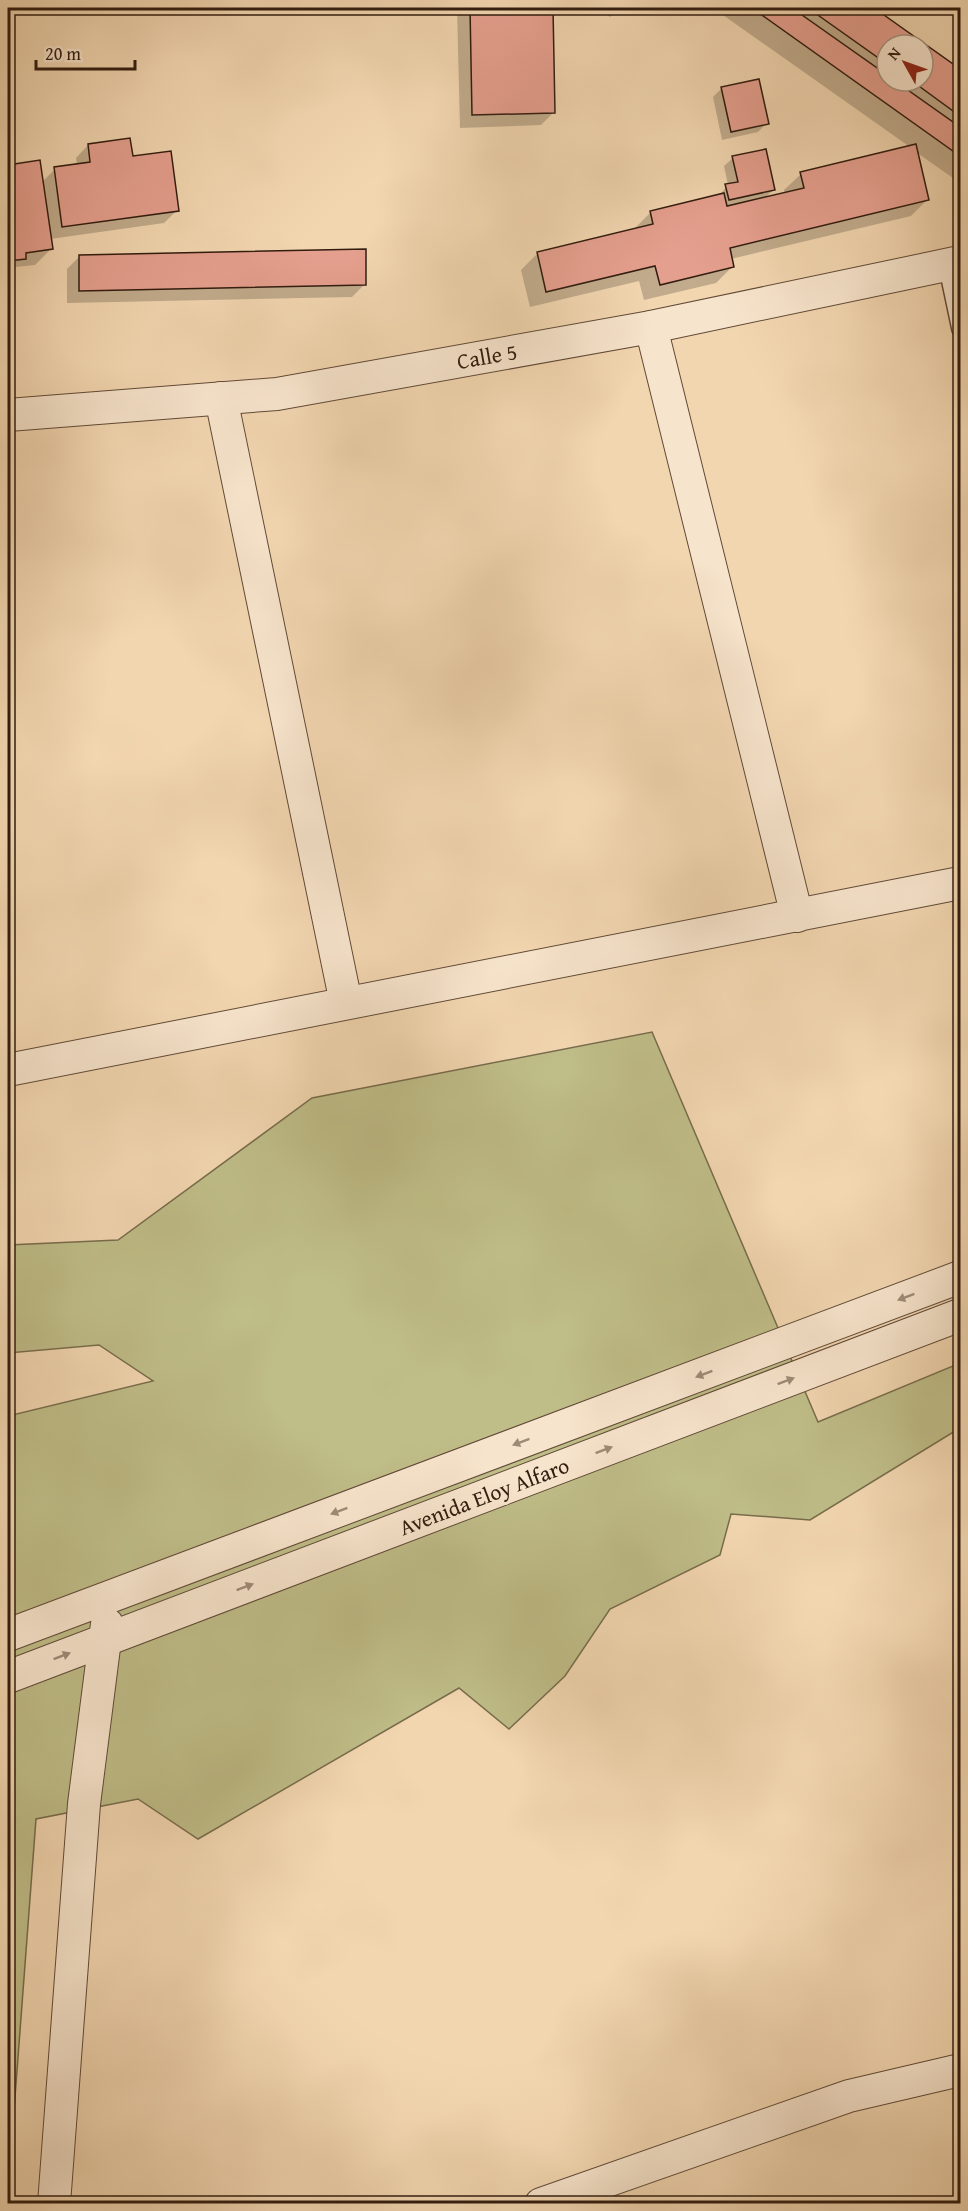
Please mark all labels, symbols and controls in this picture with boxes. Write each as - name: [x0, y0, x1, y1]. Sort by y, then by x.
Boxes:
- scale bar: [36, 33, 135, 71]
- north arrow: [875, 33, 935, 93]
- text: 20 m: [45, 40, 81, 67]
- text: N: [881, 41, 906, 65]
- street label: Calle 5: [454, 335, 520, 377]
- one-way arrow: [897, 1293, 915, 1303]
- one-way arrow: [694, 1369, 712, 1379]
- one-way arrow: [777, 1376, 795, 1385]
- one-way arrow: [512, 1438, 530, 1448]
- one-way arrow: [595, 1445, 613, 1455]
- street label: Avenida Eloy Alfaro: [394, 1449, 574, 1543]
- one-way arrow: [330, 1507, 348, 1516]
- one-way arrow: [236, 1581, 254, 1591]
- one-way arrow: [53, 1651, 71, 1660]

